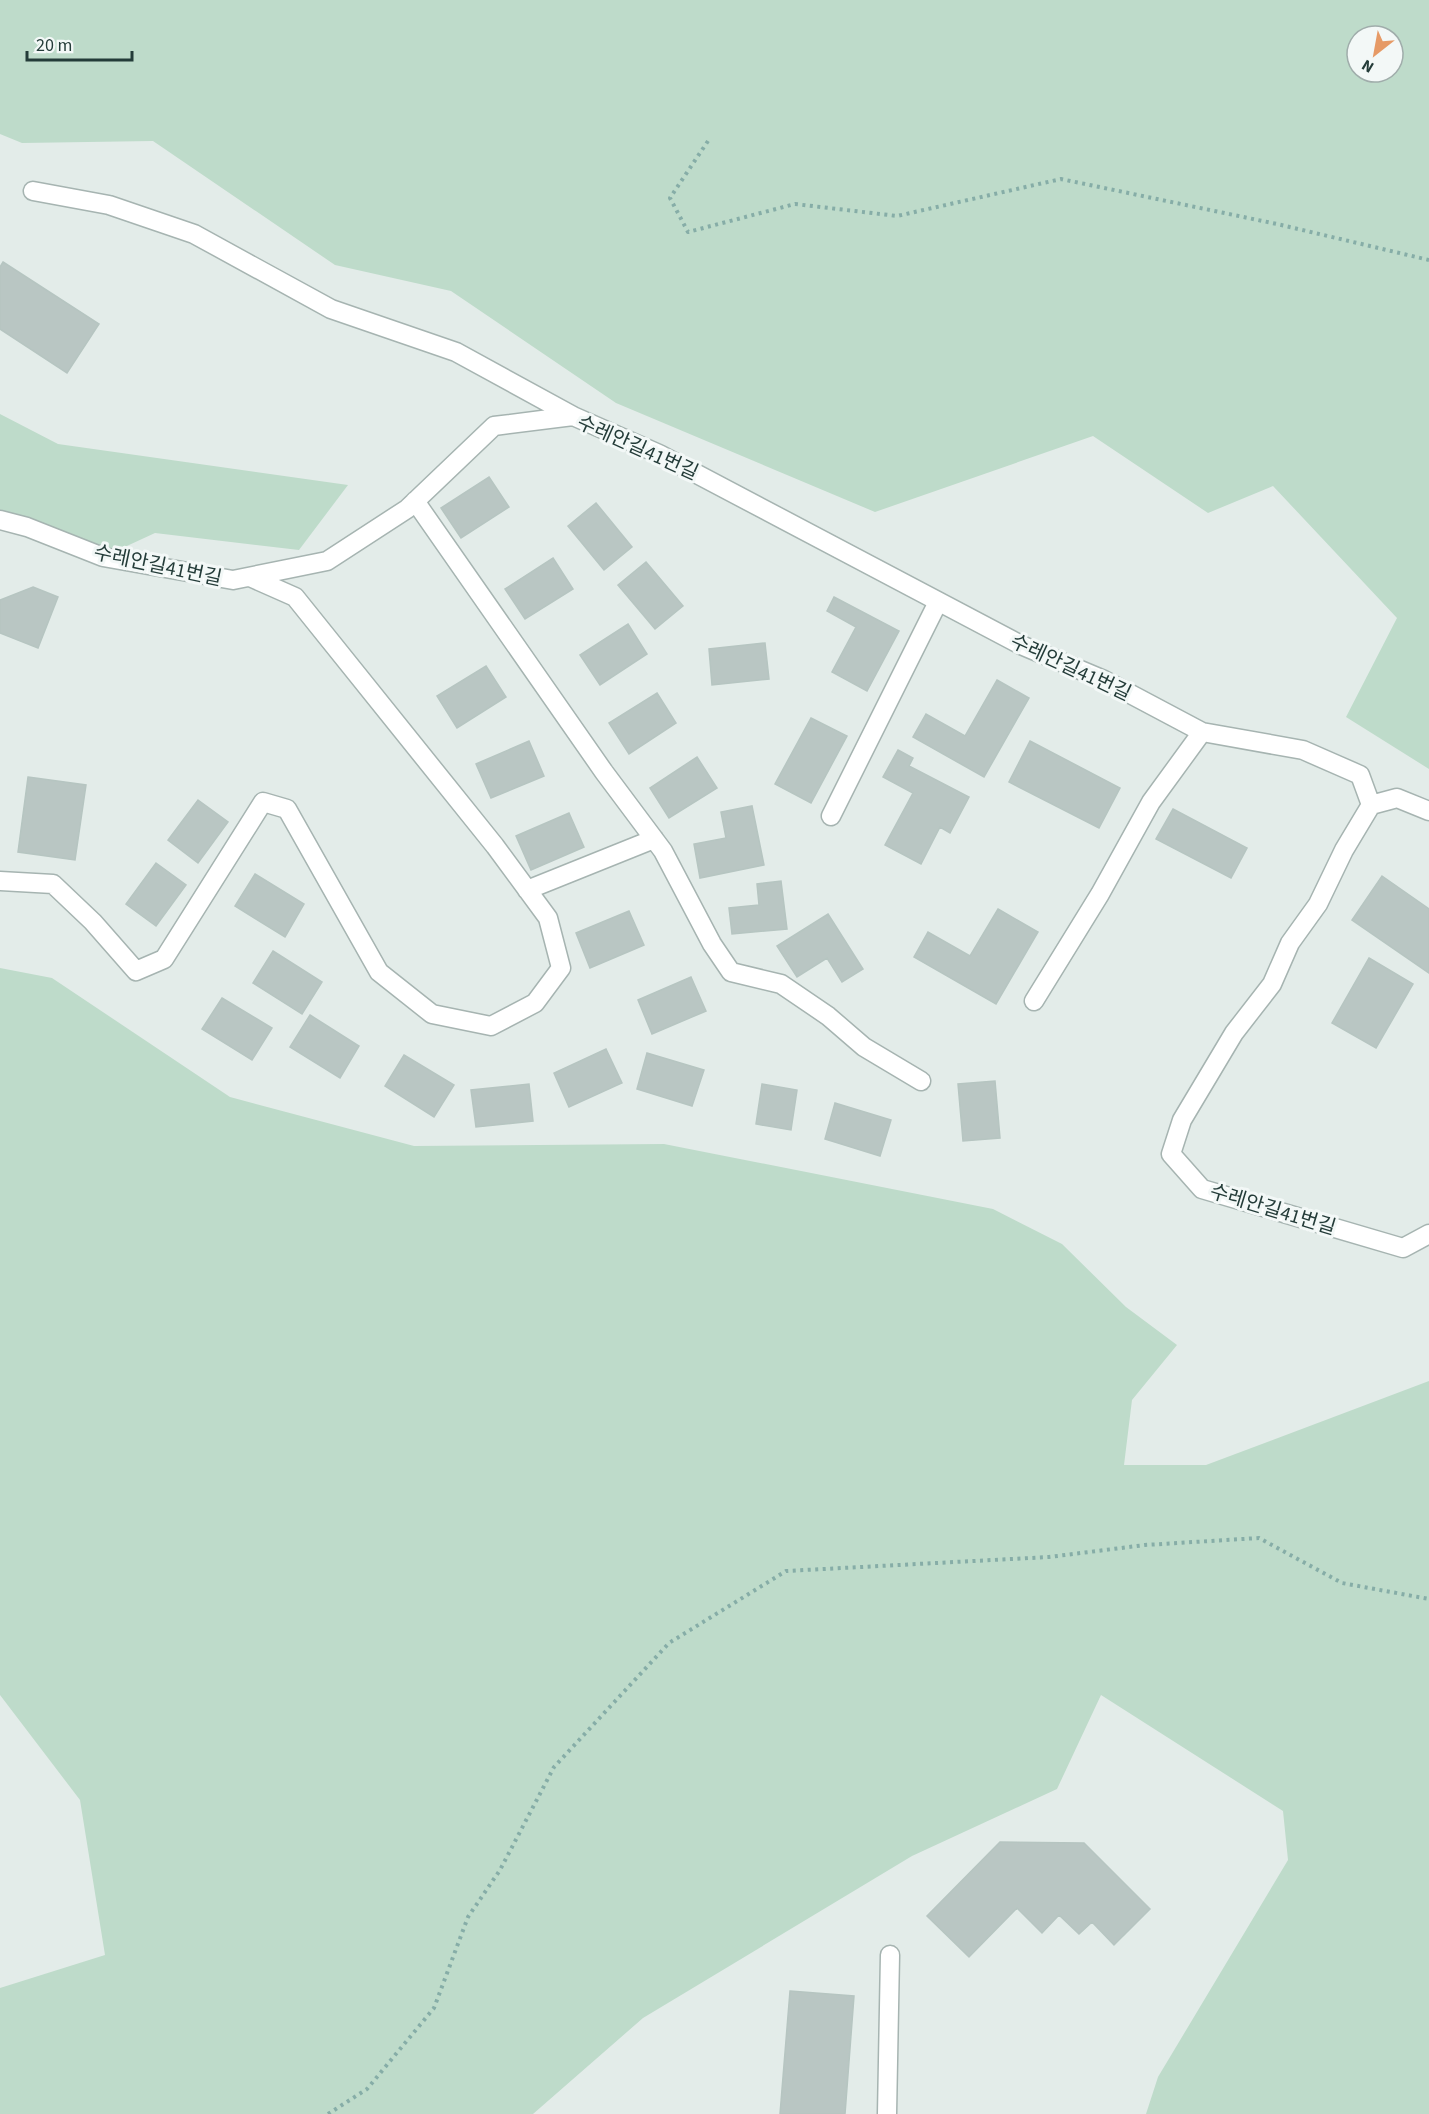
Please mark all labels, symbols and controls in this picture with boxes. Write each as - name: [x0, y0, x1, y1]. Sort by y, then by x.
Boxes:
- scale bar: [27, 24, 132, 62]
- north arrow: [1345, 24, 1405, 84]
- text: 20 m: [36, 33, 72, 58]
- text: N: [1358, 54, 1378, 78]
- street label: 수레안길41번길: [572, 409, 703, 487]
- street label: 수레안길41번길: [91, 539, 224, 593]
- street label: 수레안길41번길: [1006, 628, 1136, 708]
- street label: 수레안길41번길: [1206, 1178, 1339, 1242]

